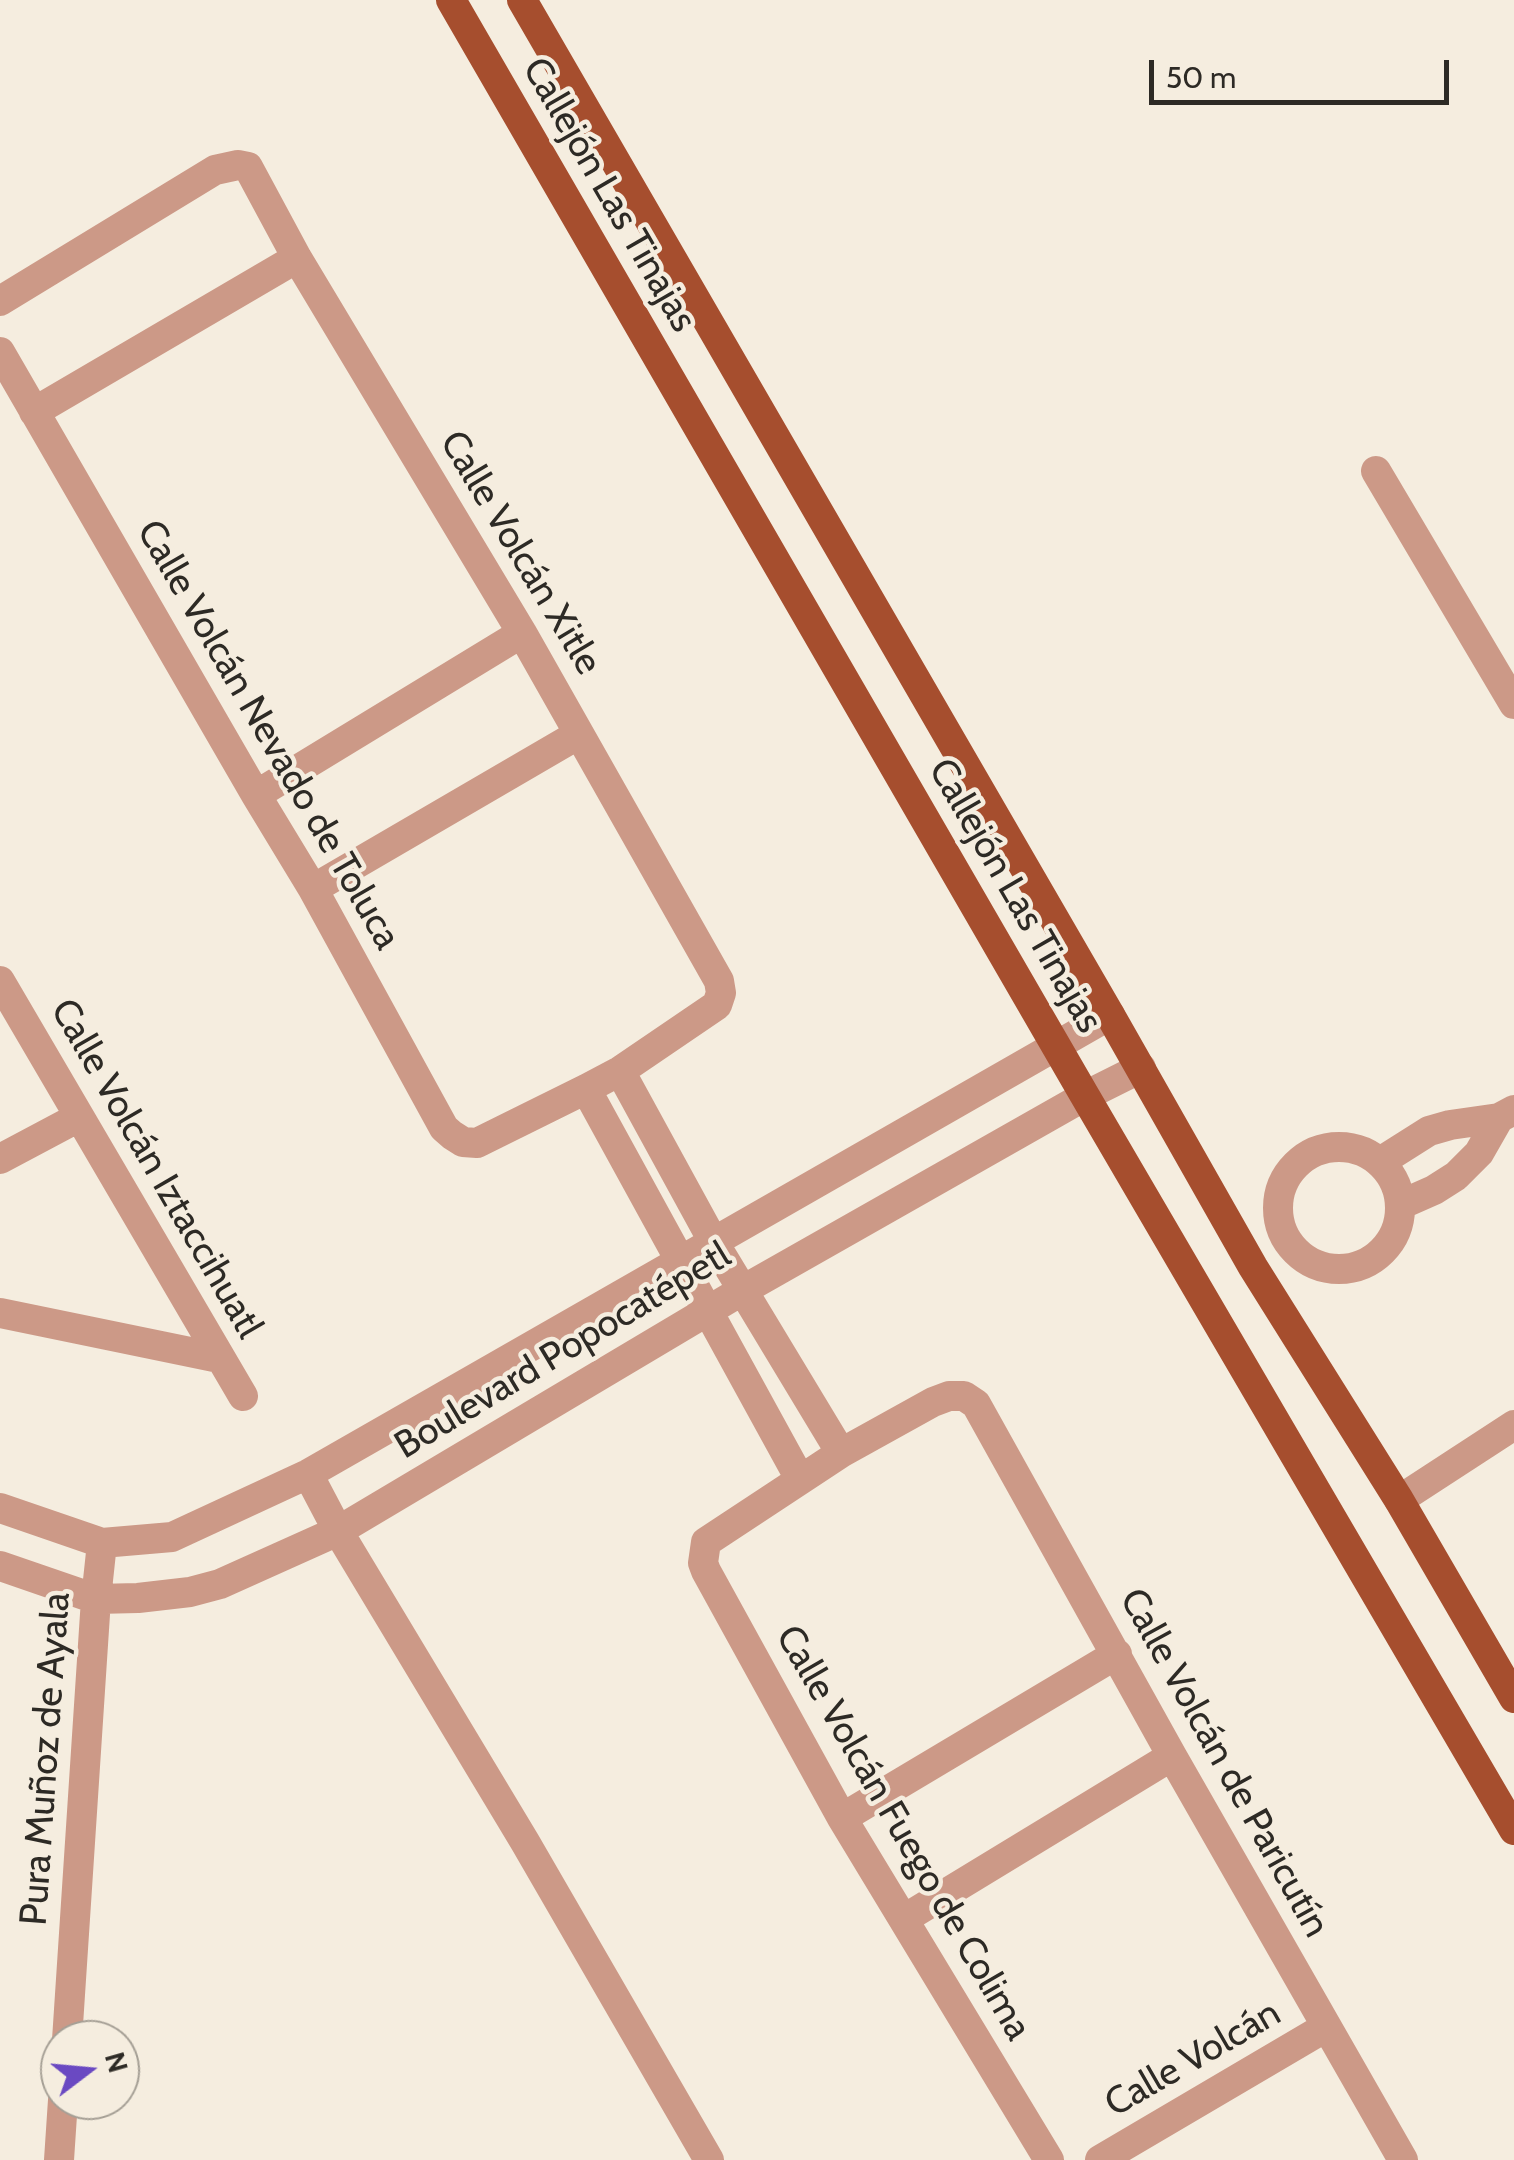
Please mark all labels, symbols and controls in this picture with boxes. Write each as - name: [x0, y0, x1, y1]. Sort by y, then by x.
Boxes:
- scale bar: [1154, 40, 1454, 102]
- street label: Callejón Las Tinajas: [512, 50, 706, 340]
- text: 50 m: [1166, 59, 1236, 96]
- street label: Calle Volcán Xitle: [429, 423, 611, 683]
- street label: Calle Volcán Nevado de Toluca: [126, 512, 410, 958]
- street label: Callejón Las Tinajas: [918, 751, 1112, 1041]
- street label: Calle Volcán Iztaccihuatl: [40, 991, 272, 1347]
- street label: Boulevard Popocatépetl: [387, 1233, 739, 1469]
- street label: Calle Volcán de Paricutín: [1109, 1581, 1339, 1945]
- street label: Pura Muñoz de Ayala: [12, 1591, 80, 1927]
- street label: Calle Volcán Fuego de Colima: [766, 1618, 1040, 2048]
- street label: Calle Volcán: [1097, 1991, 1289, 2127]
- north arrow: [40, 2020, 140, 2120]
- text: N: [98, 2048, 136, 2076]

